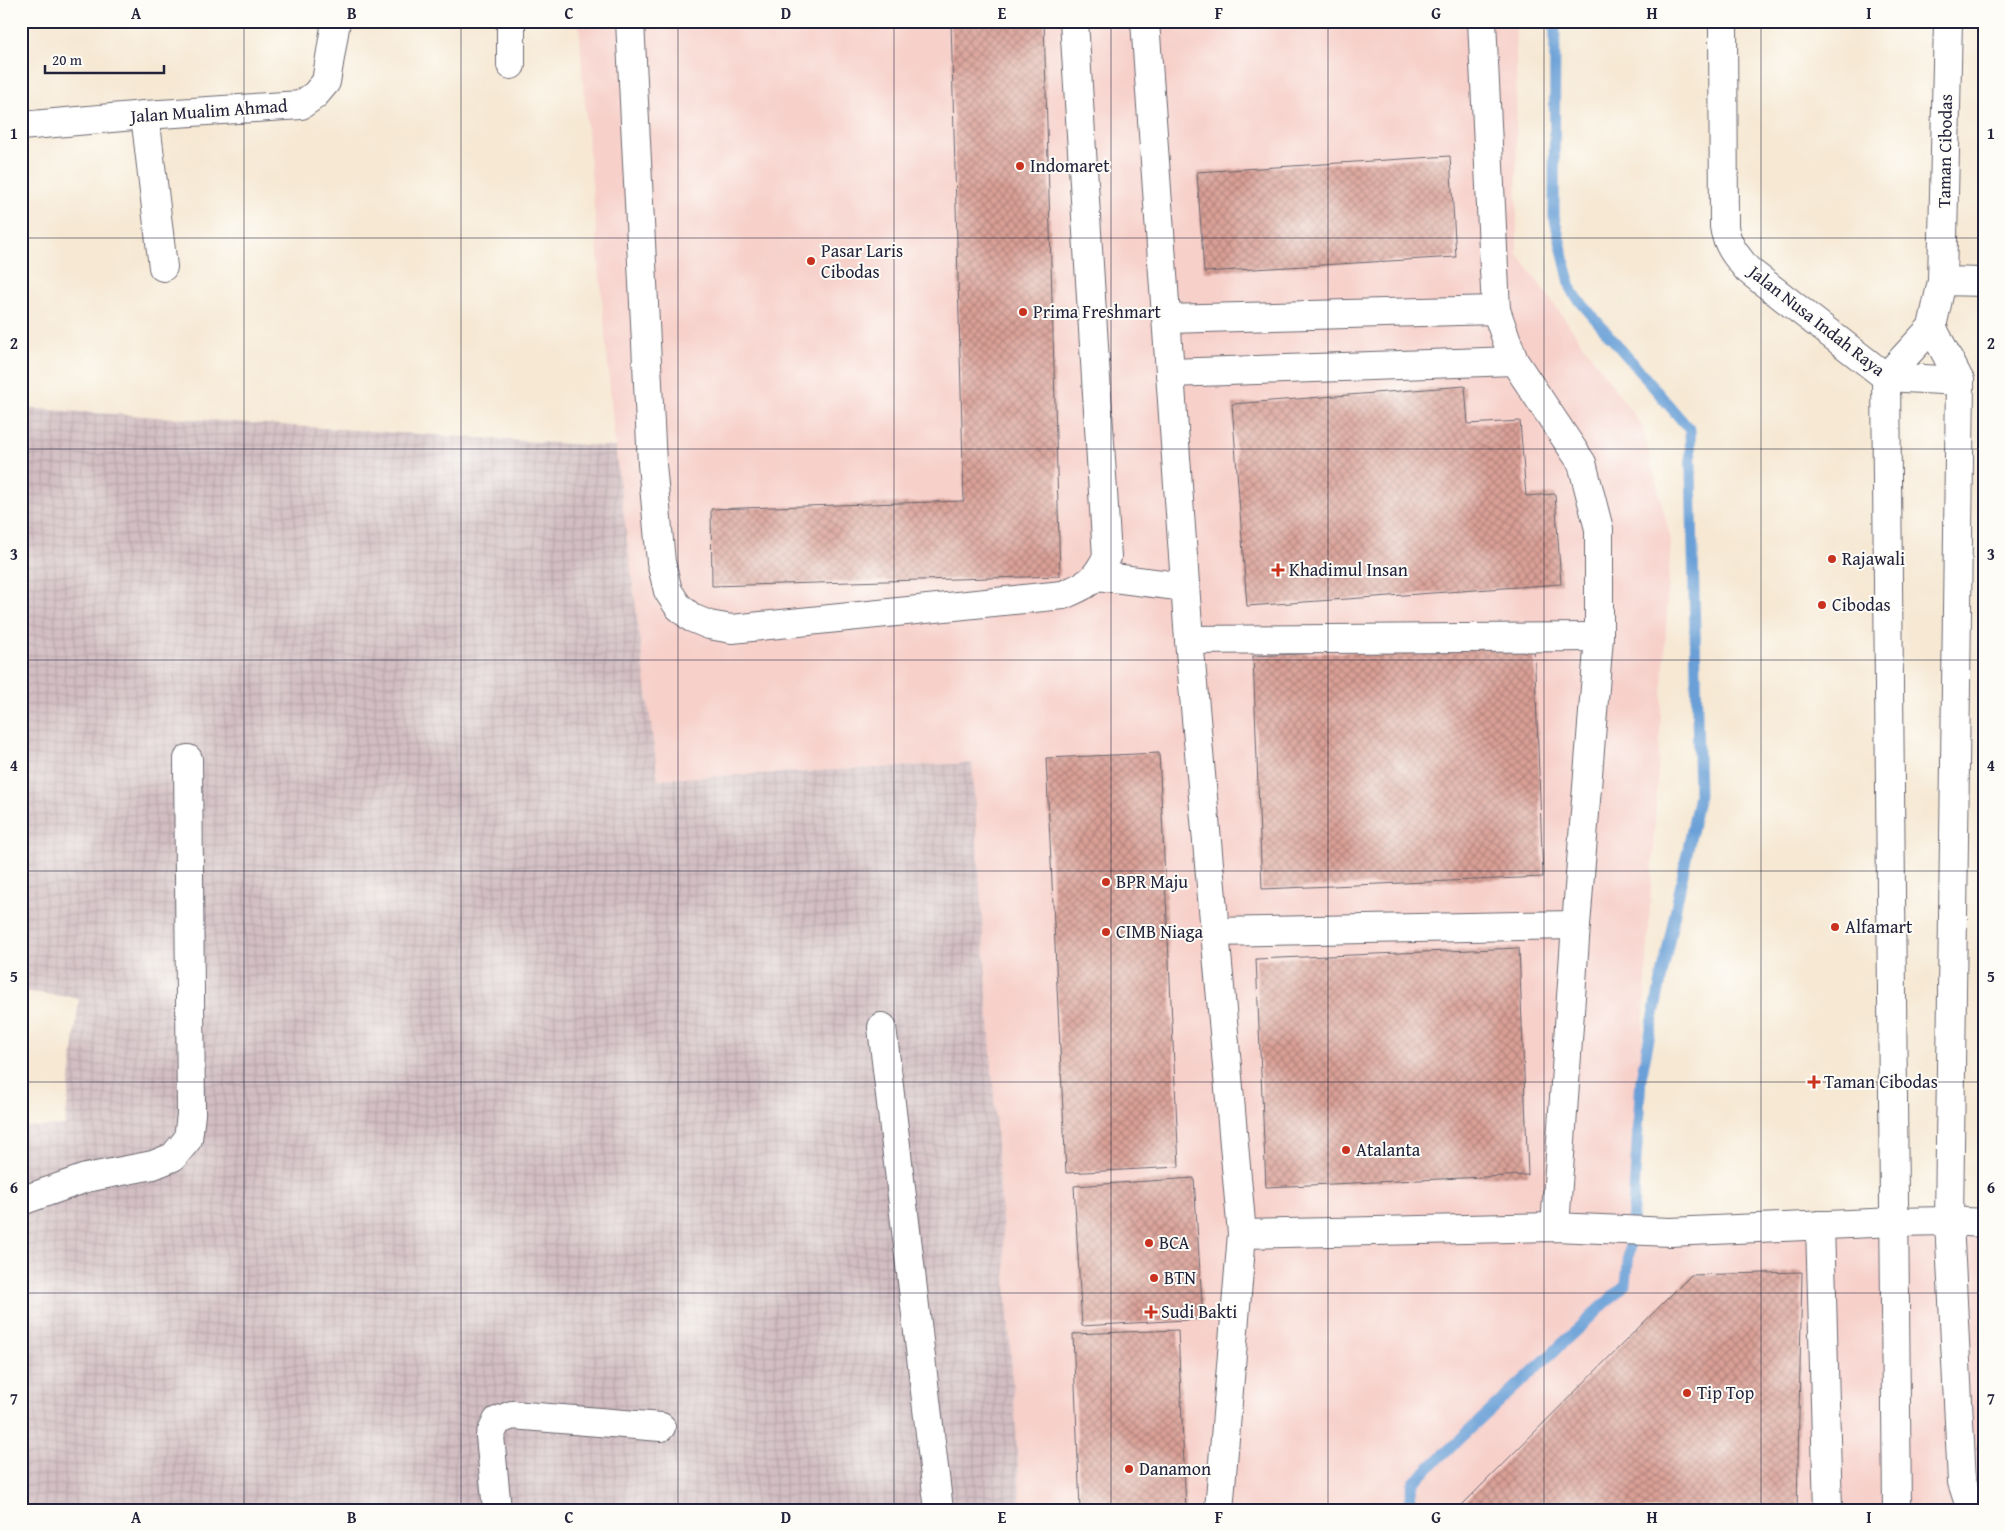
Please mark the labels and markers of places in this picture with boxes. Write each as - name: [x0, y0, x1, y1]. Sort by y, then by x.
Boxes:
- place label: Indomaret: [1030, 152, 1110, 179]
- marker: Indomaret: [1014, 160, 1026, 172]
- place label: Pasar Laris Cibodas: [821, 237, 903, 285]
- marker: Pasar Laris Cibodas: [805, 255, 817, 267]
- place label: Prima Freshmart: [1033, 298, 1162, 325]
- marker: Prima Freshmart: [1017, 306, 1029, 318]
- place label: Rajawali: [1842, 545, 1905, 572]
- marker: Rajawali: [1826, 553, 1838, 565]
- place label: Khadimul Insan: [1289, 556, 1408, 583]
- marker: Khadimul Insan: [1271, 563, 1285, 577]
- place label: Cibodas: [1832, 591, 1891, 618]
- marker: Cibodas: [1816, 599, 1828, 611]
- place label: BPR Maju: [1116, 868, 1188, 895]
- marker: BPR Maju: [1100, 876, 1112, 888]
- place label: Alfamart: [1845, 913, 1913, 940]
- place label: CIMB Niaga: [1116, 918, 1204, 945]
- marker: Alfamart: [1829, 921, 1841, 933]
- marker: CIMB Niaga: [1100, 926, 1112, 938]
- place label: Taman Cibodas: [1824, 1068, 1938, 1095]
- marker: Taman Cibodas: [1808, 1076, 1820, 1088]
- place label: Atalanta: [1356, 1136, 1421, 1163]
- marker: Atalanta: [1340, 1144, 1352, 1156]
- place label: BCA: [1159, 1229, 1189, 1256]
- marker: BCA: [1143, 1237, 1155, 1249]
- place label: BTN: [1164, 1264, 1196, 1291]
- marker: BTN: [1148, 1272, 1160, 1284]
- place label: Sudi Bakti: [1161, 1298, 1237, 1325]
- marker: Sudi Bakti: [1145, 1306, 1157, 1318]
- place label: Tip Top: [1697, 1379, 1754, 1406]
- marker: Tip Top: [1681, 1387, 1693, 1399]
- place label: Danamon: [1139, 1455, 1211, 1482]
- marker: Danamon: [1123, 1463, 1135, 1475]

